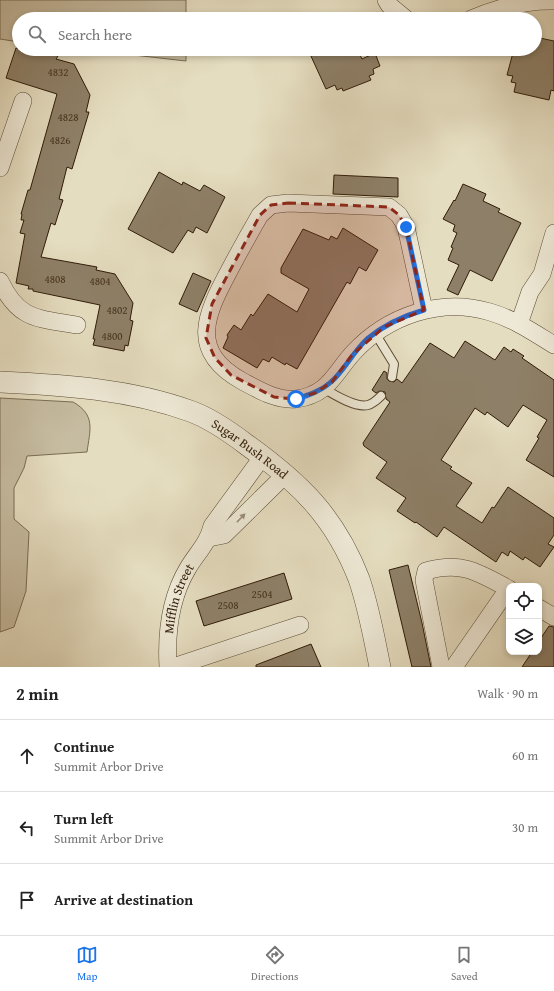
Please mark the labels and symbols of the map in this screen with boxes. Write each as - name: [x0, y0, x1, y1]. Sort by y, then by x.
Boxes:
- house number: 4832: [47, 64, 69, 80]
- house number: 4828: [57, 109, 79, 125]
- house number: 4826: [49, 132, 71, 148]
- route end: [397, 218, 415, 236]
- house number: 4808: [44, 271, 66, 287]
- house number: 4804: [89, 273, 111, 289]
- house number: 4802: [106, 302, 128, 318]
- house number: 4800: [101, 328, 123, 344]
- route start: [287, 390, 305, 408]
- street label: Sugar Bush Road: [208, 414, 293, 483]
- one-way arrow: [236, 513, 246, 523]
- street label: Mifflin Street: [159, 559, 198, 635]
- house number: 2504: [251, 586, 273, 602]
- house number: 2508: [217, 597, 239, 613]

